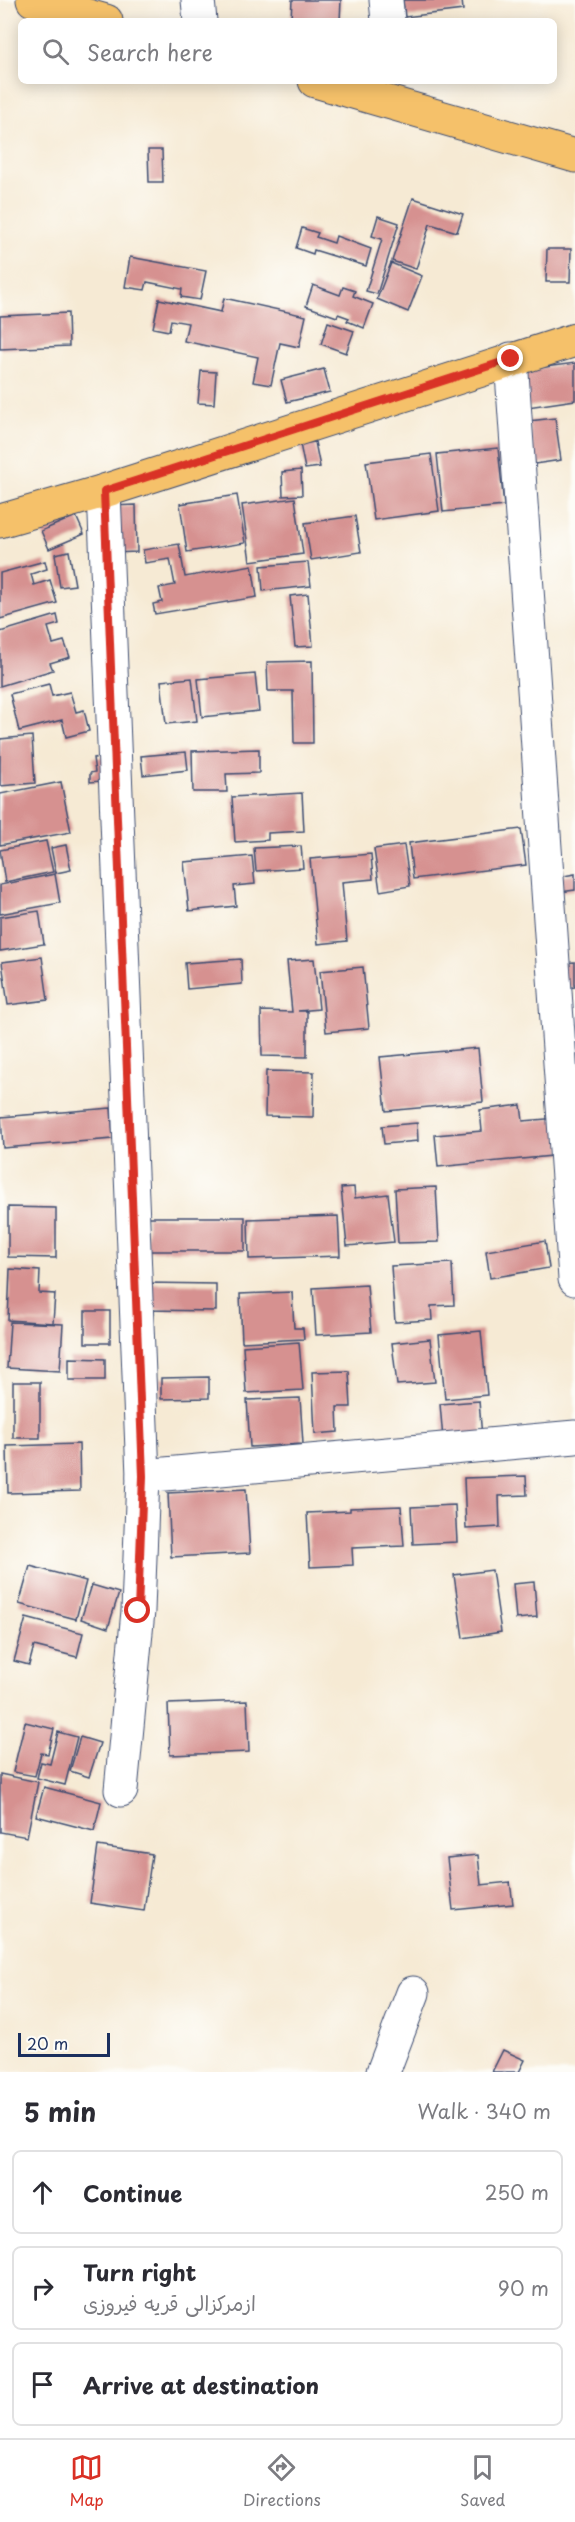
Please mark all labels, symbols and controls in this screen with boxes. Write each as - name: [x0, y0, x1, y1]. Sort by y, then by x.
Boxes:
- search box: [18, 18, 557, 84]
- icon: search: [39, 35, 72, 68]
- text: Search here: [87, 35, 213, 68]
- route end: [497, 345, 523, 371]
- route start: [124, 1597, 150, 1623]
- scale bar: [18, 2030, 110, 2058]
- text: 20 m: [27, 2031, 68, 2055]
- text: 5 min: [24, 2092, 96, 2131]
- text: Walk · 340 m: [418, 2096, 551, 2126]
- icon: ahead: [26, 2176, 59, 2209]
- text: Continue: [83, 2176, 182, 2209]
- text: 250 m: [485, 2177, 549, 2207]
- text: Turn right: [83, 2255, 196, 2288]
- icon: right: [26, 2272, 59, 2305]
- text: 90 m: [498, 2273, 549, 2303]
- text: ازمرکزالی قریه فیروزی: [83, 2288, 256, 2318]
- icon: arrive: [26, 2368, 59, 2401]
- text: Arrive at destination: [83, 2368, 319, 2401]
- tab: Map: [70, 2451, 104, 2511]
- tab: Directions: [243, 2451, 321, 2511]
- tab: Saved: [460, 2451, 505, 2511]

